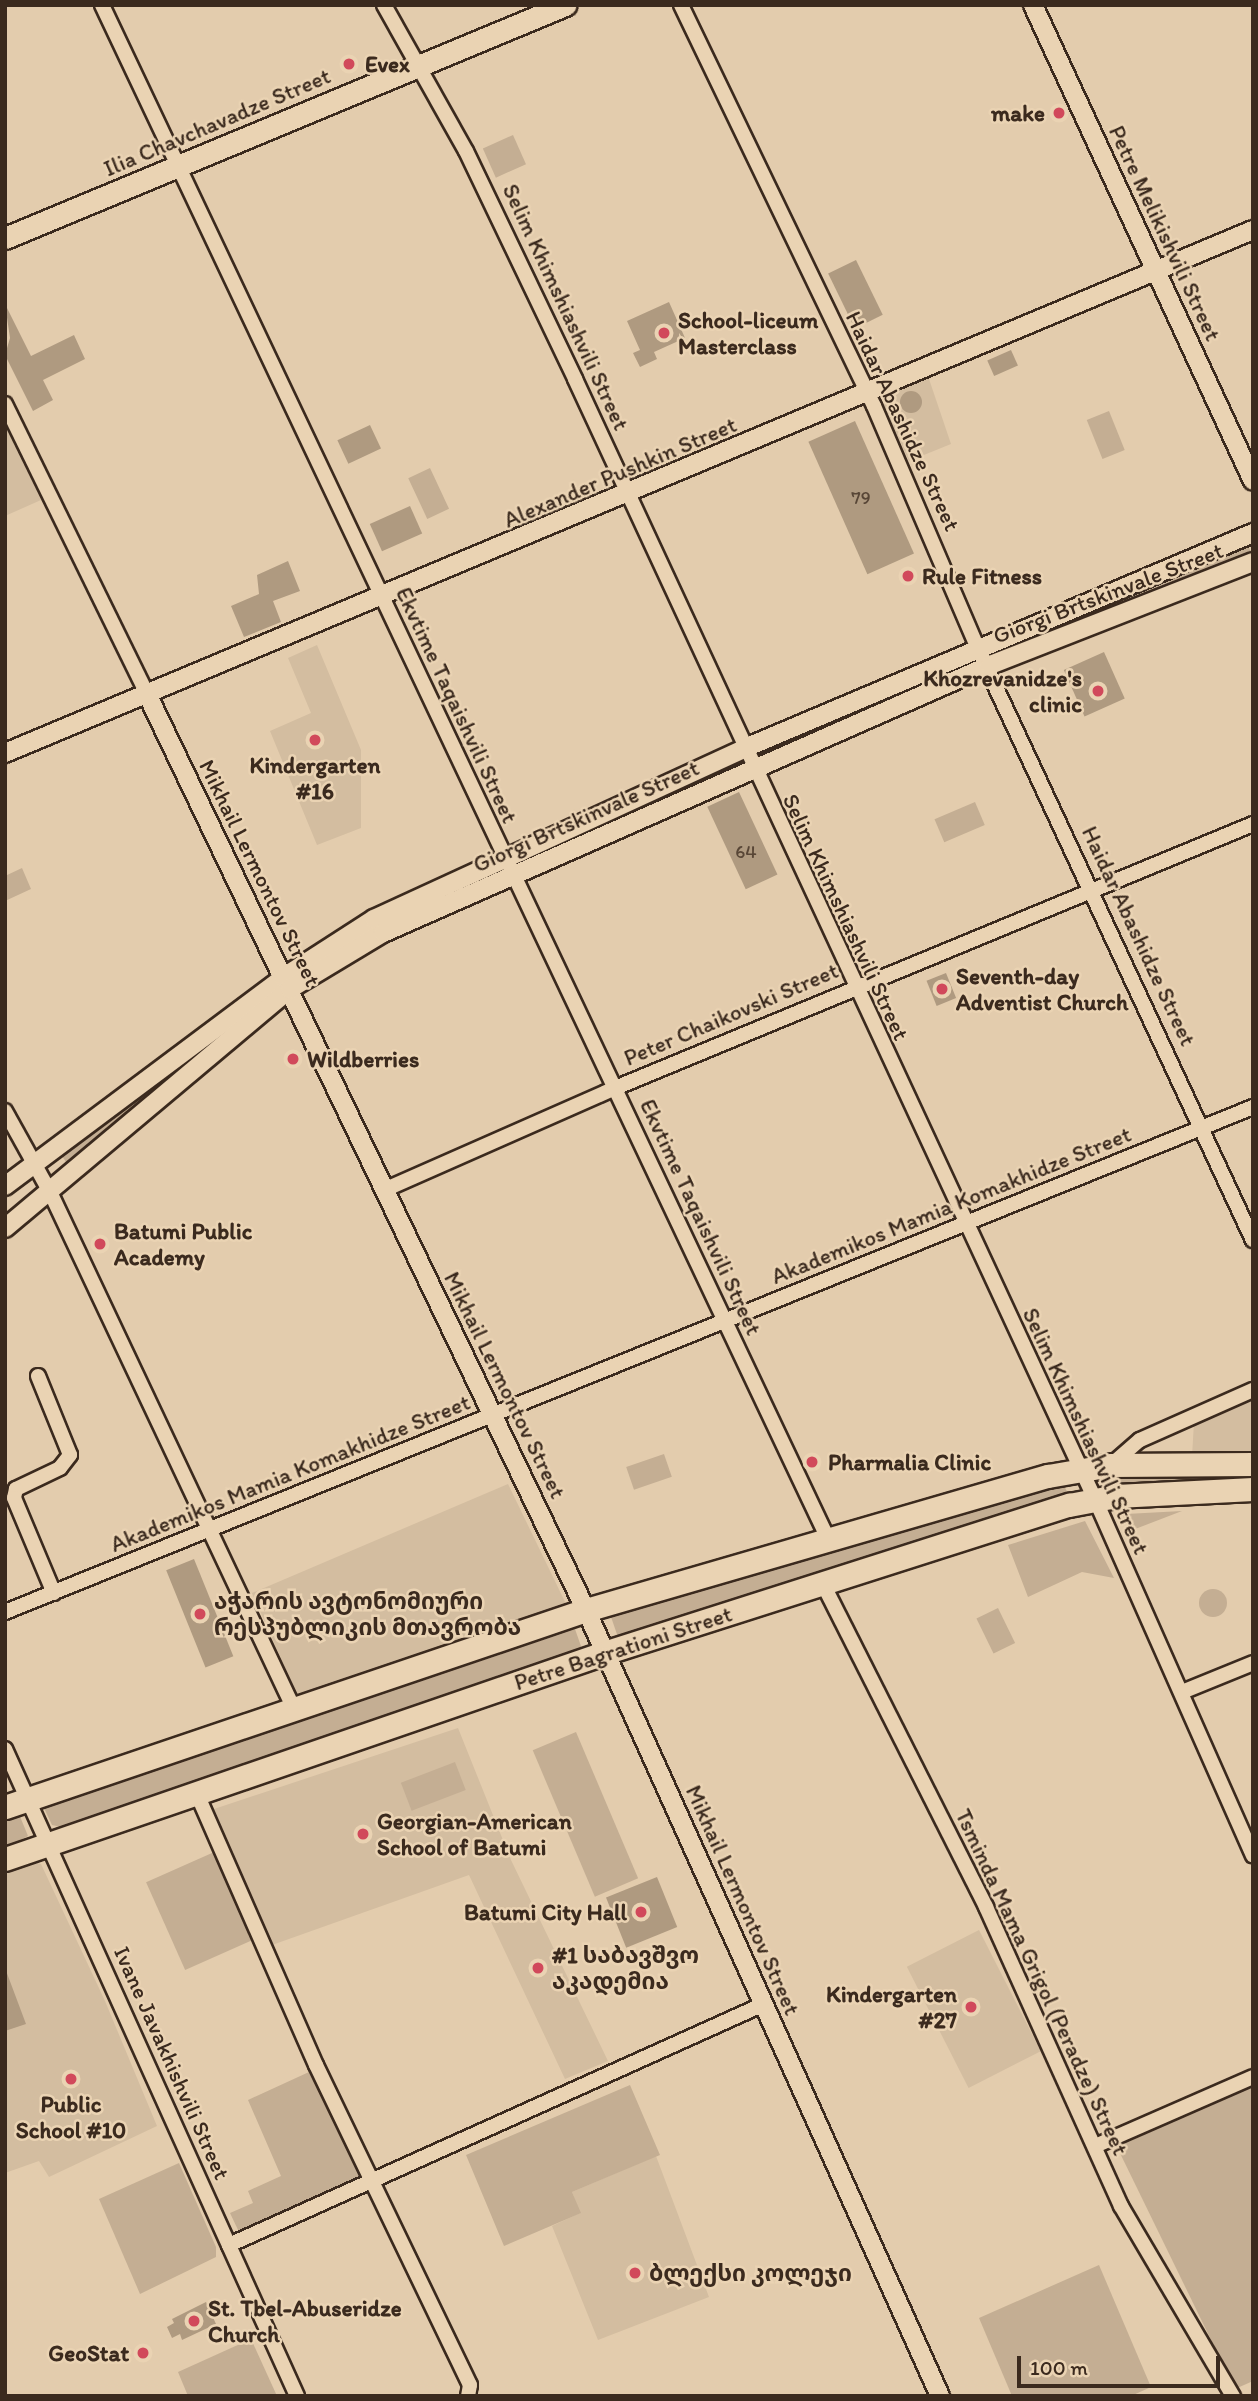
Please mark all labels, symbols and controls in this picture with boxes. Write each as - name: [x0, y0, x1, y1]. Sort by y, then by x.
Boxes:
- place label: Evex: [365, 50, 410, 78]
- marker: Evex: [339, 54, 359, 74]
- street label: Ilia Chavchavadze Street: [99, 62, 335, 182]
- place label: make: [991, 99, 1045, 127]
- marker: make: [1051, 105, 1067, 121]
- street label: Petre Melikishvili Street: [1103, 121, 1227, 345]
- street label: Selim Khimshiashvili Street: [497, 179, 635, 435]
- place label: School-liceum Masterclass: [678, 306, 818, 360]
- street label: Haidar Abashidze Street: [840, 307, 966, 535]
- marker: School-liceum Masterclass: [656, 325, 672, 341]
- street label: Alexander Pushkin Street: [500, 411, 740, 533]
- house number: 79: [851, 487, 871, 509]
- street label: Giorgi Brtskinvale Street: [989, 536, 1227, 650]
- place label: Rule Fitness: [922, 562, 1041, 590]
- marker: Rule Fitness: [900, 568, 916, 584]
- street label: Ekvtime Taqaishvili Street: [391, 584, 523, 826]
- place label: Khozrevanidze's clinic: [923, 664, 1082, 718]
- marker: Khozrevanidze's clinic: [1088, 681, 1108, 701]
- marker: Kindergarten #16: [307, 732, 323, 748]
- place label: Kindergarten #16: [250, 751, 380, 805]
- street label: Giorgi Brtskinvale Street: [469, 754, 703, 878]
- street label: Mikhail Lermontov Street: [193, 755, 327, 991]
- street label: Selim Khimshiashvili Street: [777, 789, 915, 1045]
- street label: Haidar Abashidze Street: [1076, 822, 1202, 1050]
- house number: 64: [735, 841, 757, 863]
- street label: Peter Chaikovski Street: [620, 956, 842, 1072]
- place label: Seventh-day Adventist Church: [956, 962, 1128, 1016]
- marker: Seventh-day Adventist Church: [934, 981, 950, 997]
- place label: Wildberries: [307, 1045, 419, 1073]
- marker: Wildberries: [285, 1051, 301, 1067]
- street label: Ekvtime Taqaishvili Street: [635, 1096, 767, 1338]
- street label: Akademikos Mamia Komakhidze Street: [767, 1120, 1135, 1290]
- place label: Batumi Public Academy: [114, 1217, 252, 1271]
- marker: Batumi Public Academy: [92, 1236, 108, 1252]
- street label: Mikhail Lermontov Street: [438, 1267, 572, 1503]
- street label: Selim Khimshiashvili Street: [1017, 1303, 1155, 1559]
- street label: Akademikos Mamia Komakhidze Street: [106, 1388, 474, 1558]
- place label: Pharmalia Clinic: [828, 1448, 990, 1476]
- marker: Pharmalia Clinic: [802, 1452, 822, 1472]
- place label: აჭარის ავტონომიური რესპუბლიკის მთავრობა: [214, 1587, 521, 1641]
- street label: Petre Bagrationi Street: [511, 1600, 735, 1696]
- marker: აჭარის ავტონომიური რესპუბლიკის მთავრობა: [192, 1606, 208, 1622]
- street label: Mikhail Lermontov Street: [680, 1781, 806, 2019]
- street label: Tsminda Mama Grigol (Peradze) Street: [950, 1805, 1134, 2159]
- place label: Georgian-American School of Batumi: [377, 1807, 572, 1861]
- marker: Georgian-American School of Batumi: [355, 1826, 371, 1842]
- place label: Batumi City Hall: [463, 1898, 627, 1926]
- marker: Batumi City Hall: [633, 1904, 649, 1920]
- place label: #1 საბავშვო აკადემია: [552, 1941, 699, 1995]
- street label: Ivane Javakhishvili Street: [108, 1943, 236, 2183]
- marker: #1 საბავშვო აკადემია: [530, 1960, 546, 1976]
- place label: Kindergarten #27: [826, 1980, 957, 2034]
- marker: Kindergarten #27: [963, 1999, 979, 2015]
- marker: Public School #10: [63, 2071, 79, 2087]
- place label: Public School #10: [16, 2090, 126, 2144]
- place label: ბლექსი კოლეჯი: [649, 2259, 852, 2287]
- marker: ბლექსი კოლეჯი: [627, 2265, 643, 2281]
- place label: St. Tbel-Abuseridze Church: [208, 2294, 401, 2348]
- marker: St. Tbel-Abuseridze Church: [186, 2313, 202, 2329]
- place label: GeoStat: [48, 2339, 129, 2367]
- scale bar: [1020, 2342, 1223, 2386]
- marker: GeoStat: [135, 2345, 151, 2361]
- text: 100 m: [1030, 2355, 1088, 2380]

